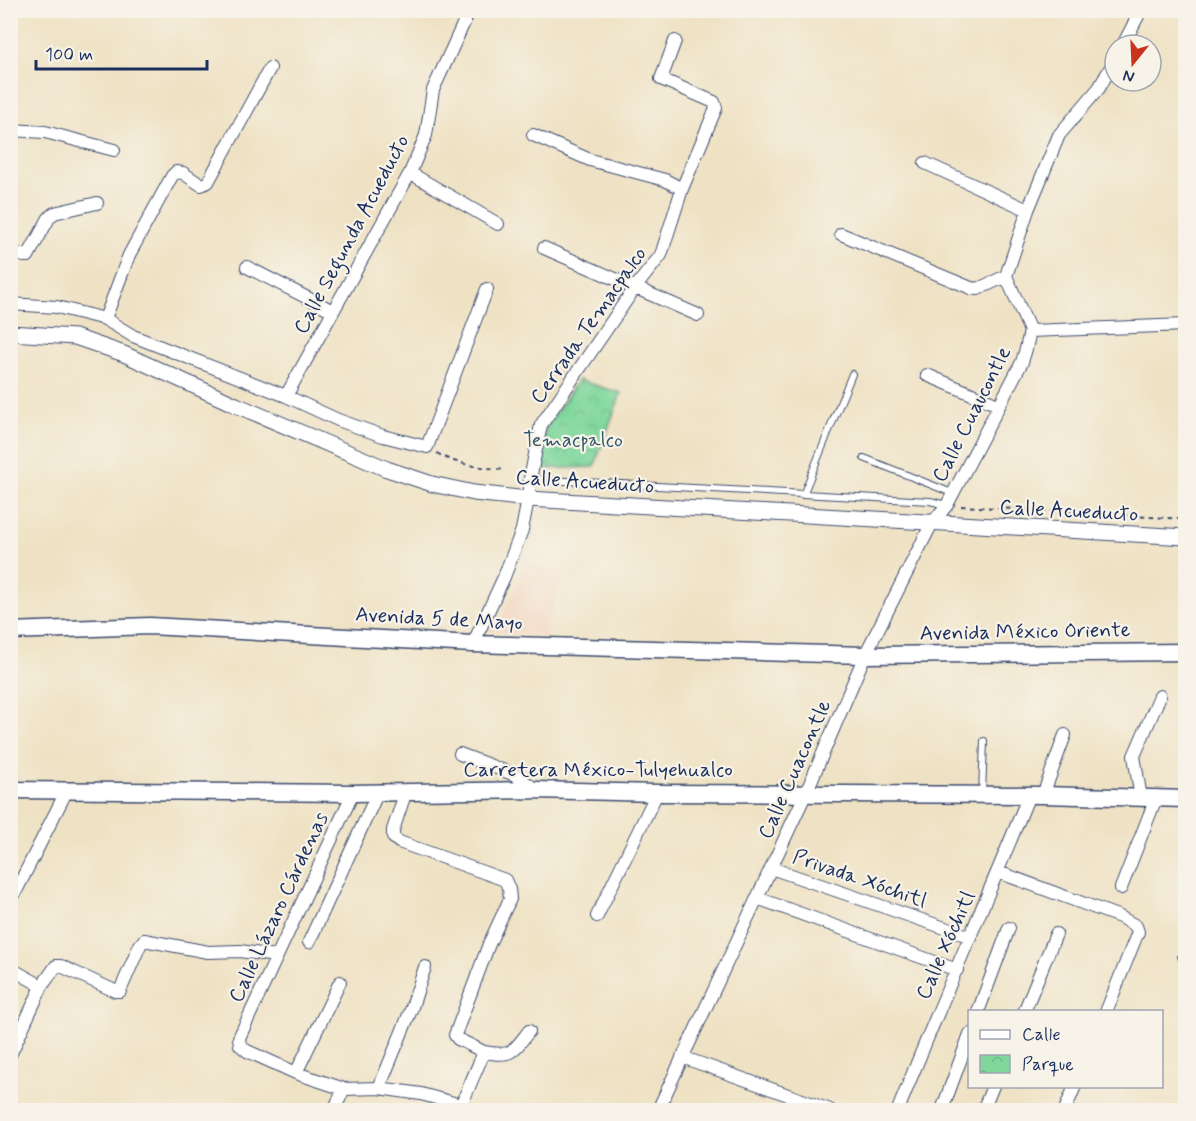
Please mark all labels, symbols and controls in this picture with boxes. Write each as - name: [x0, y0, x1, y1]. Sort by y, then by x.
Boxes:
- scale bar: [36, 33, 207, 71]
- north arrow: [1103, 33, 1163, 93]
- text: 100 m: [45, 43, 93, 67]
- text: N: [1121, 64, 1137, 87]
- street label: Calle Segunda Acueducto: [287, 130, 418, 340]
- street label: Cerrada Temacpalco: [524, 241, 654, 410]
- street label: Calle Cuaucontle: [926, 342, 1018, 487]
- park label: Temacpalco: [523, 426, 623, 454]
- street label: Calle Acueducto: [515, 463, 655, 501]
- street label: Calle Acueducto: [999, 493, 1139, 529]
- street label: Avenida 5 de Mayo: [354, 601, 523, 637]
- street label: Avenida México Oriente: [919, 616, 1131, 648]
- street label: Calle Cuacontle: [752, 695, 838, 844]
- street label: Carretera México-Tulyehualco: [463, 756, 733, 784]
- street label: Calle Lázaro Cárdenas: [222, 808, 335, 1007]
- street label: Privada Xóchitl: [789, 843, 930, 915]
- street label: Calle Xóchitl: [910, 887, 982, 1004]
- legend: [968, 1010, 1163, 1088]
- text: Calle: [1022, 1023, 1061, 1047]
- text: Parque: [1022, 1053, 1074, 1077]

